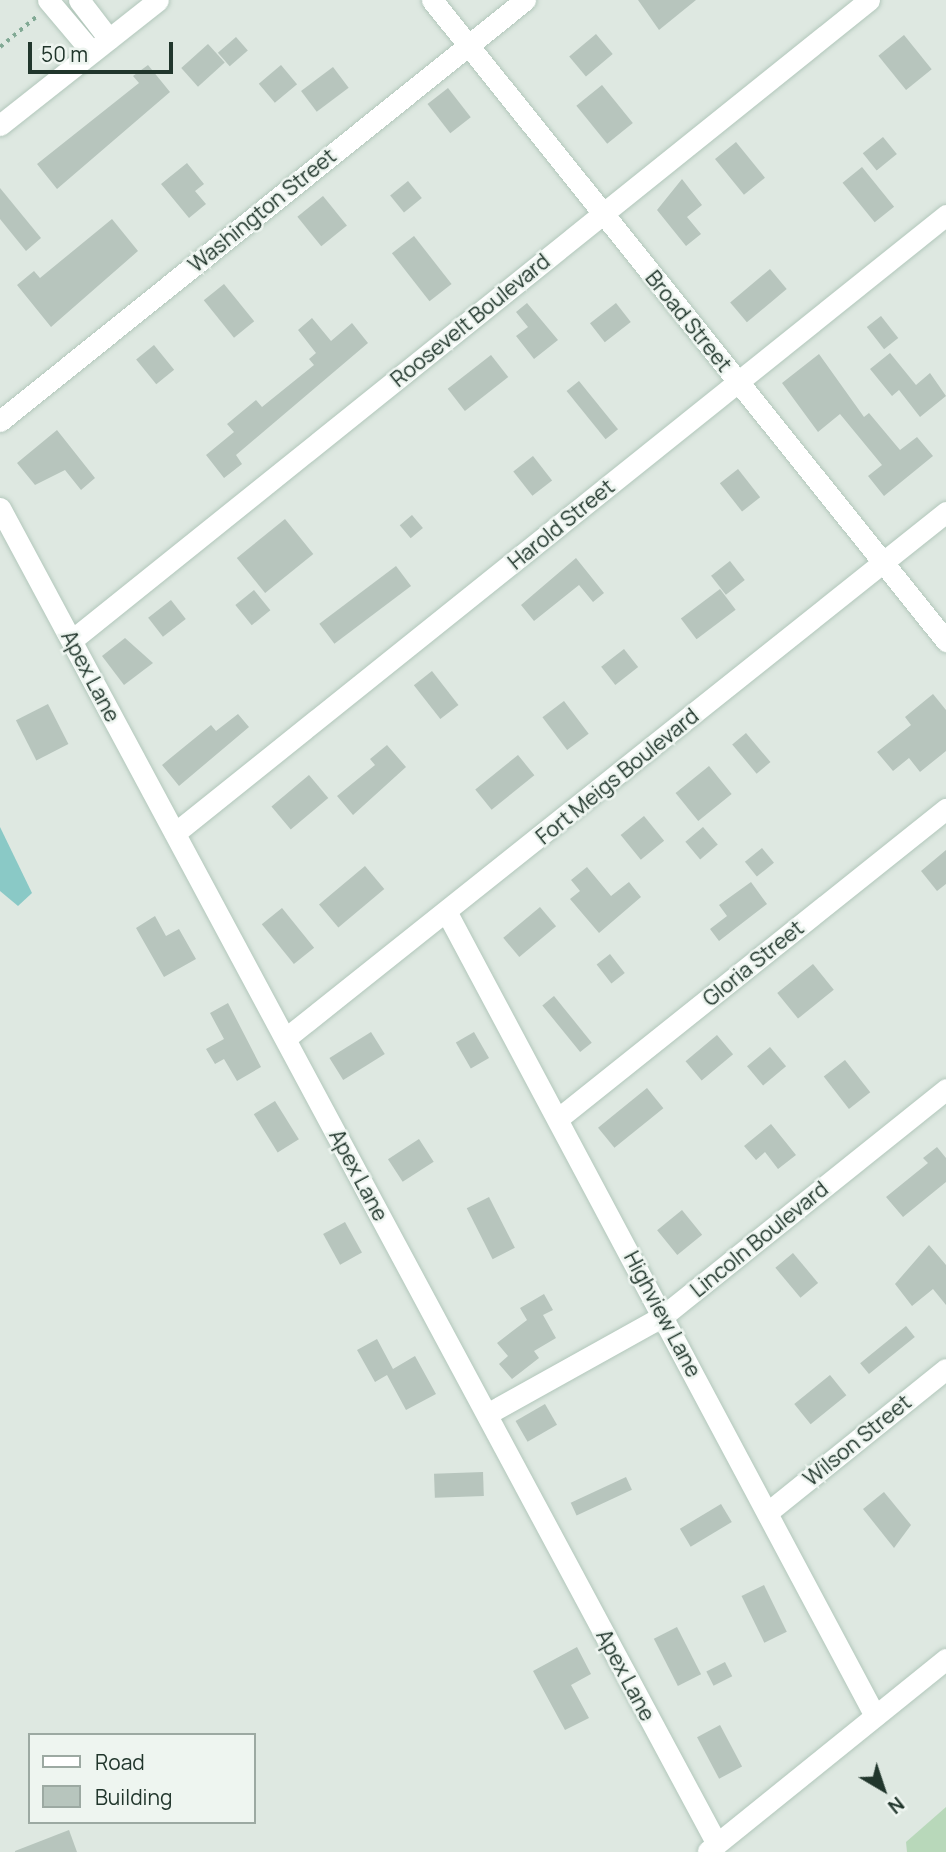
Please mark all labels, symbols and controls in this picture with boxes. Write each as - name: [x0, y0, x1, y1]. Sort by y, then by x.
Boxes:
- scale bar: [32, 28, 177, 72]
- text: 50 m: [41, 40, 88, 68]
- street label: Washington Street: [183, 143, 341, 277]
- street label: Roosevelt Boulevard: [386, 248, 554, 392]
- street label: Broad Street: [641, 265, 737, 377]
- street label: Harold Street: [503, 474, 619, 574]
- street label: Apex Lane: [56, 626, 126, 726]
- street label: Fort Meigs Boulevard: [531, 703, 703, 849]
- street label: Gloria Street: [698, 915, 808, 1011]
- street label: Apex Lane: [324, 1125, 394, 1225]
- street label: Lincoln Boulevard: [685, 1176, 833, 1302]
- street label: Highview Lane: [619, 1247, 707, 1381]
- street label: Wilson Street: [798, 1389, 916, 1491]
- street label: Apex Lane: [591, 1625, 661, 1725]
- legend: [28, 1733, 256, 1824]
- text: Road: [95, 1748, 145, 1776]
- north arrow: [848, 1754, 918, 1824]
- text: Building: [95, 1783, 172, 1811]
- text: N: [883, 1791, 910, 1820]

